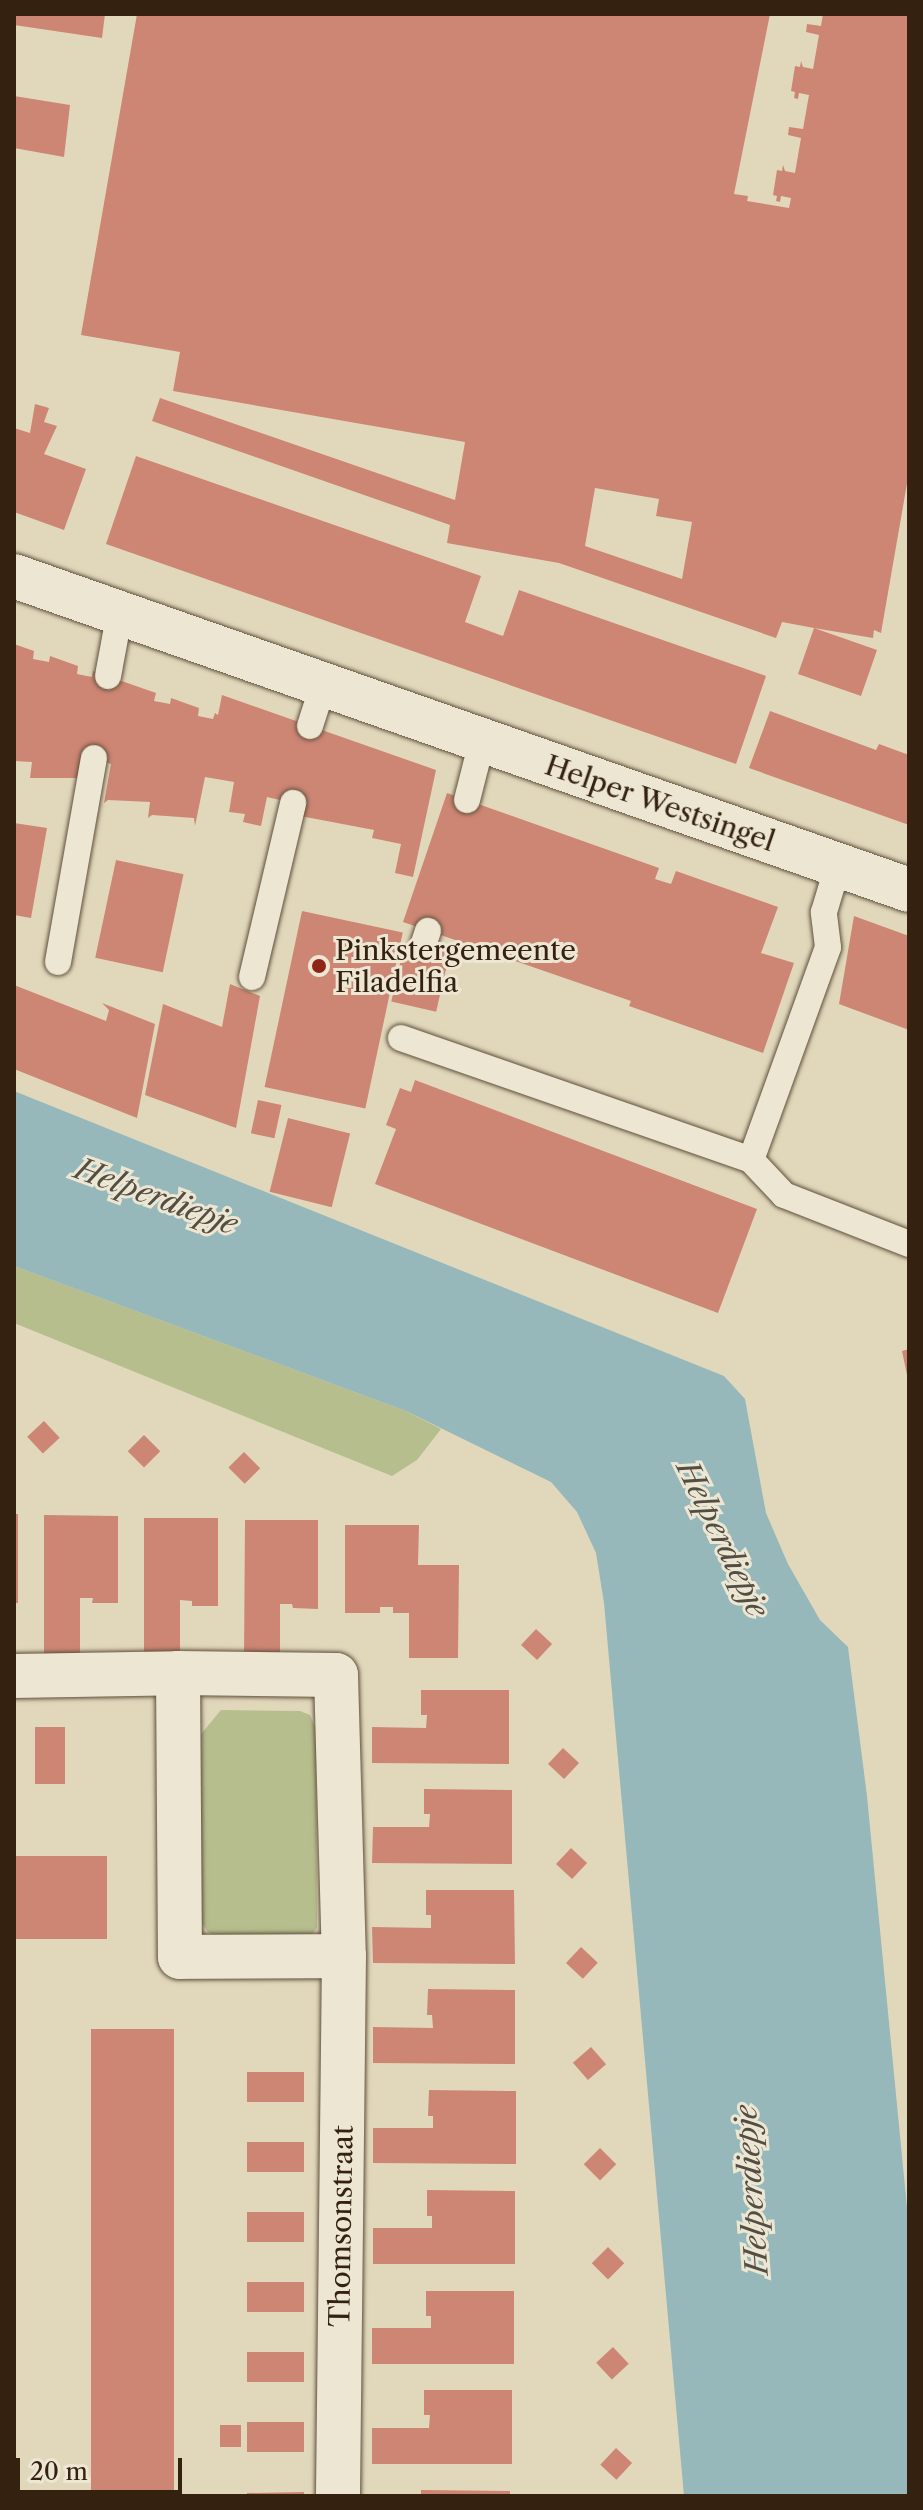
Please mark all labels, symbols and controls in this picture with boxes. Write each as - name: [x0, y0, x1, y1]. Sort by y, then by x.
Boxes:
- street label: Helper Westsingel: [540, 748, 780, 858]
- place label: Pinkstergemeente Filadelfia: [335, 933, 576, 999]
- marker: Pinkstergemeente Filadelfia: [310, 957, 328, 975]
- water label: Helperdiepje: [70, 1151, 242, 1243]
- water label: Helperdiepje: [668, 1455, 776, 1623]
- water label: Helperdiepje: [728, 2104, 776, 2276]
- street label: Thomsonstraat: [322, 2125, 360, 2327]
- scale bar: [20, 2442, 186, 2492]
- text: 20 m: [30, 2457, 88, 2486]

